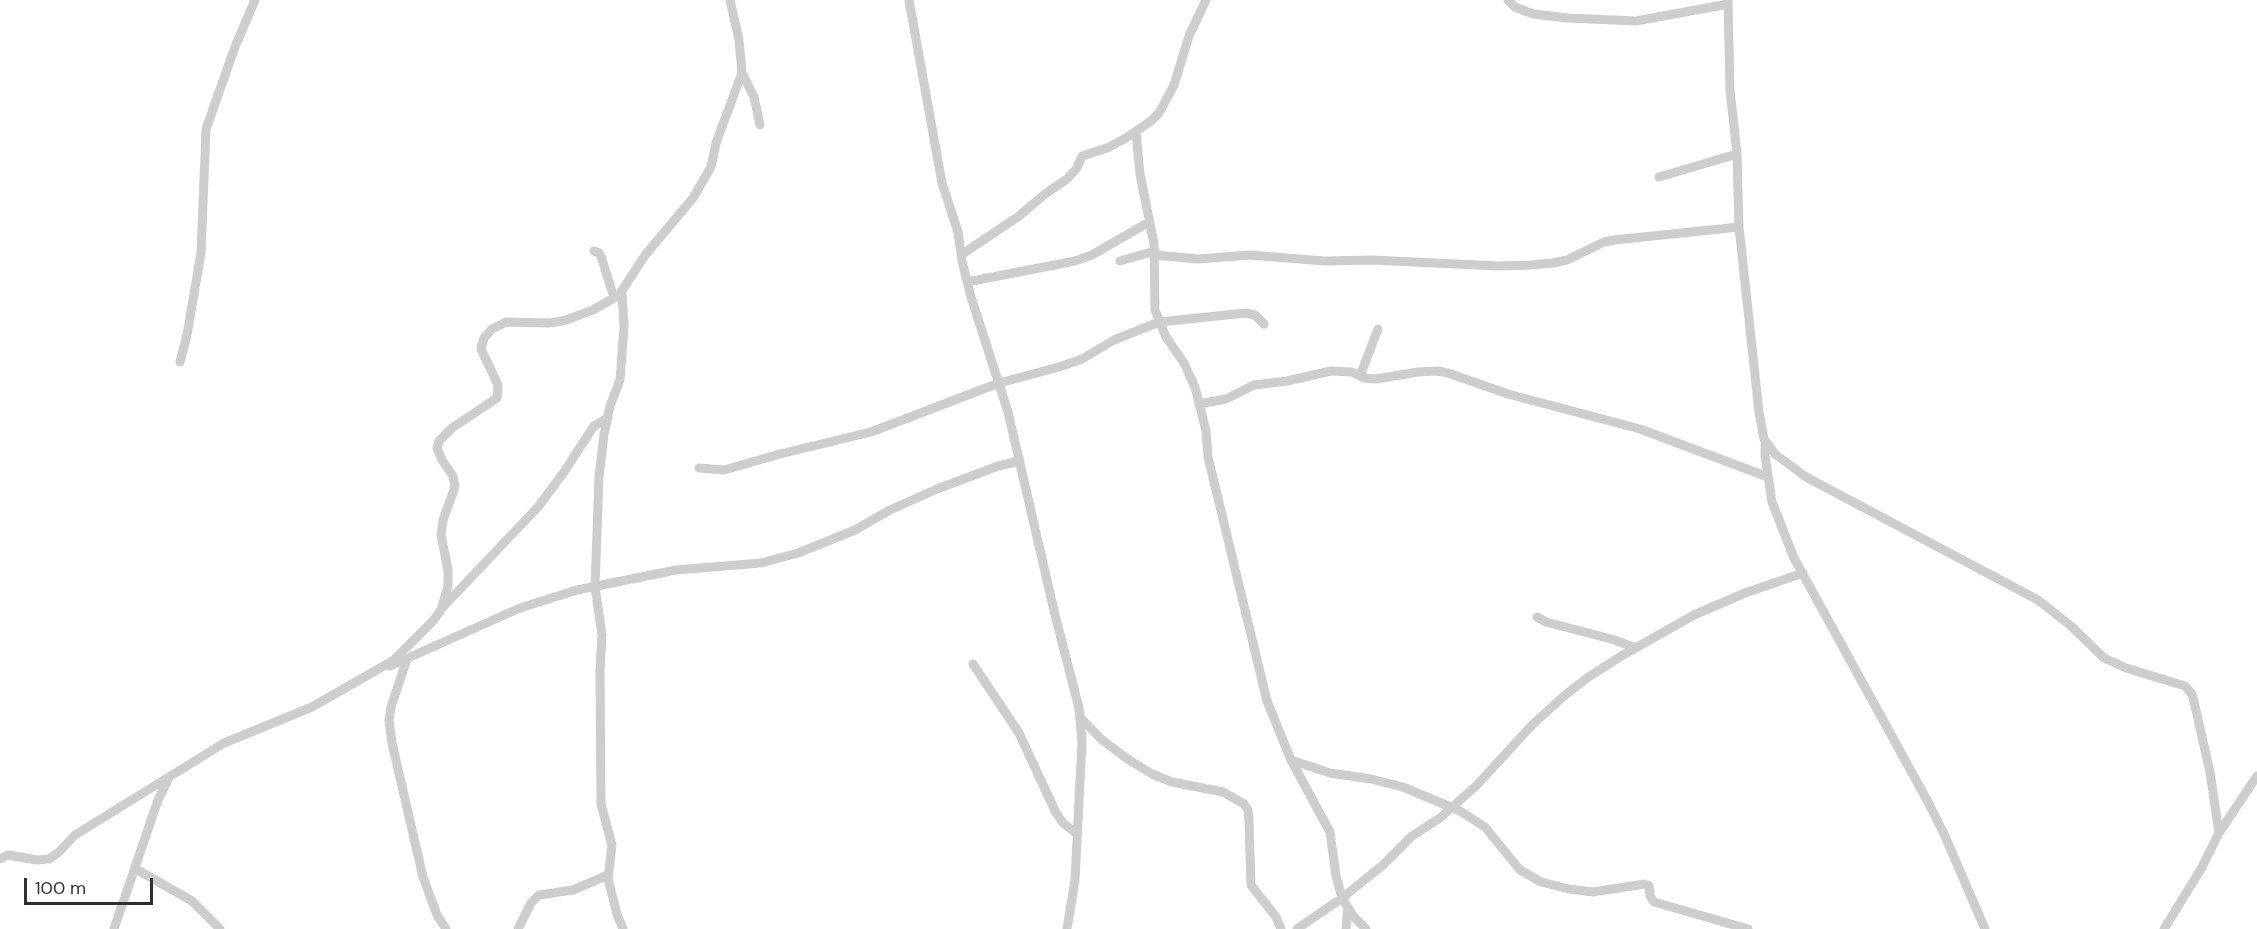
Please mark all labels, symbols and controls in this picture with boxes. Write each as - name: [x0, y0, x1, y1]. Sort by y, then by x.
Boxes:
- scale bar: [27, 866, 156, 904]
- text: 100 m: [35, 876, 86, 900]

